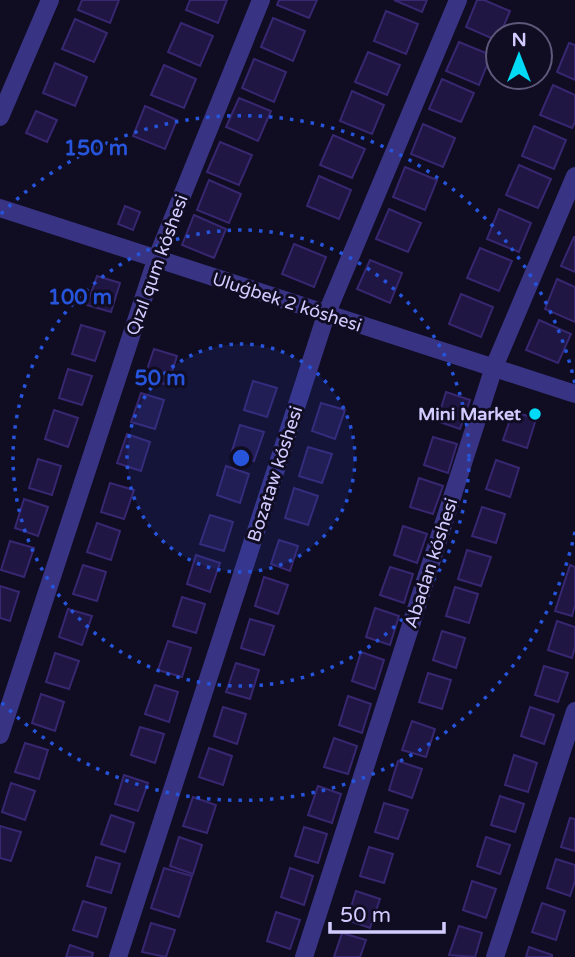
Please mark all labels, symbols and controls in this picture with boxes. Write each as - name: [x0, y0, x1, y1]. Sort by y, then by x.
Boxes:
- north arrow: [484, 21, 554, 91]
- text: N: [511, 29, 527, 51]
- text: 150 m: [64, 136, 128, 161]
- street label: Qızıl qum kóshesi: [121, 191, 193, 339]
- street label: Uluǵbek 2 kóshesi: [210, 267, 364, 337]
- text: 100 m: [48, 285, 112, 310]
- text: 50 m: [134, 366, 186, 391]
- street label: Bozataw kóshesi: [243, 403, 307, 545]
- place label: Mini Market: [418, 403, 521, 425]
- marker: Mini Market: [527, 406, 543, 422]
- centre of rings: [229, 446, 253, 470]
- street label: Abadan kóshesi: [400, 495, 462, 631]
- scale bar: [330, 890, 444, 934]
- text: 50 m: [340, 903, 391, 928]

